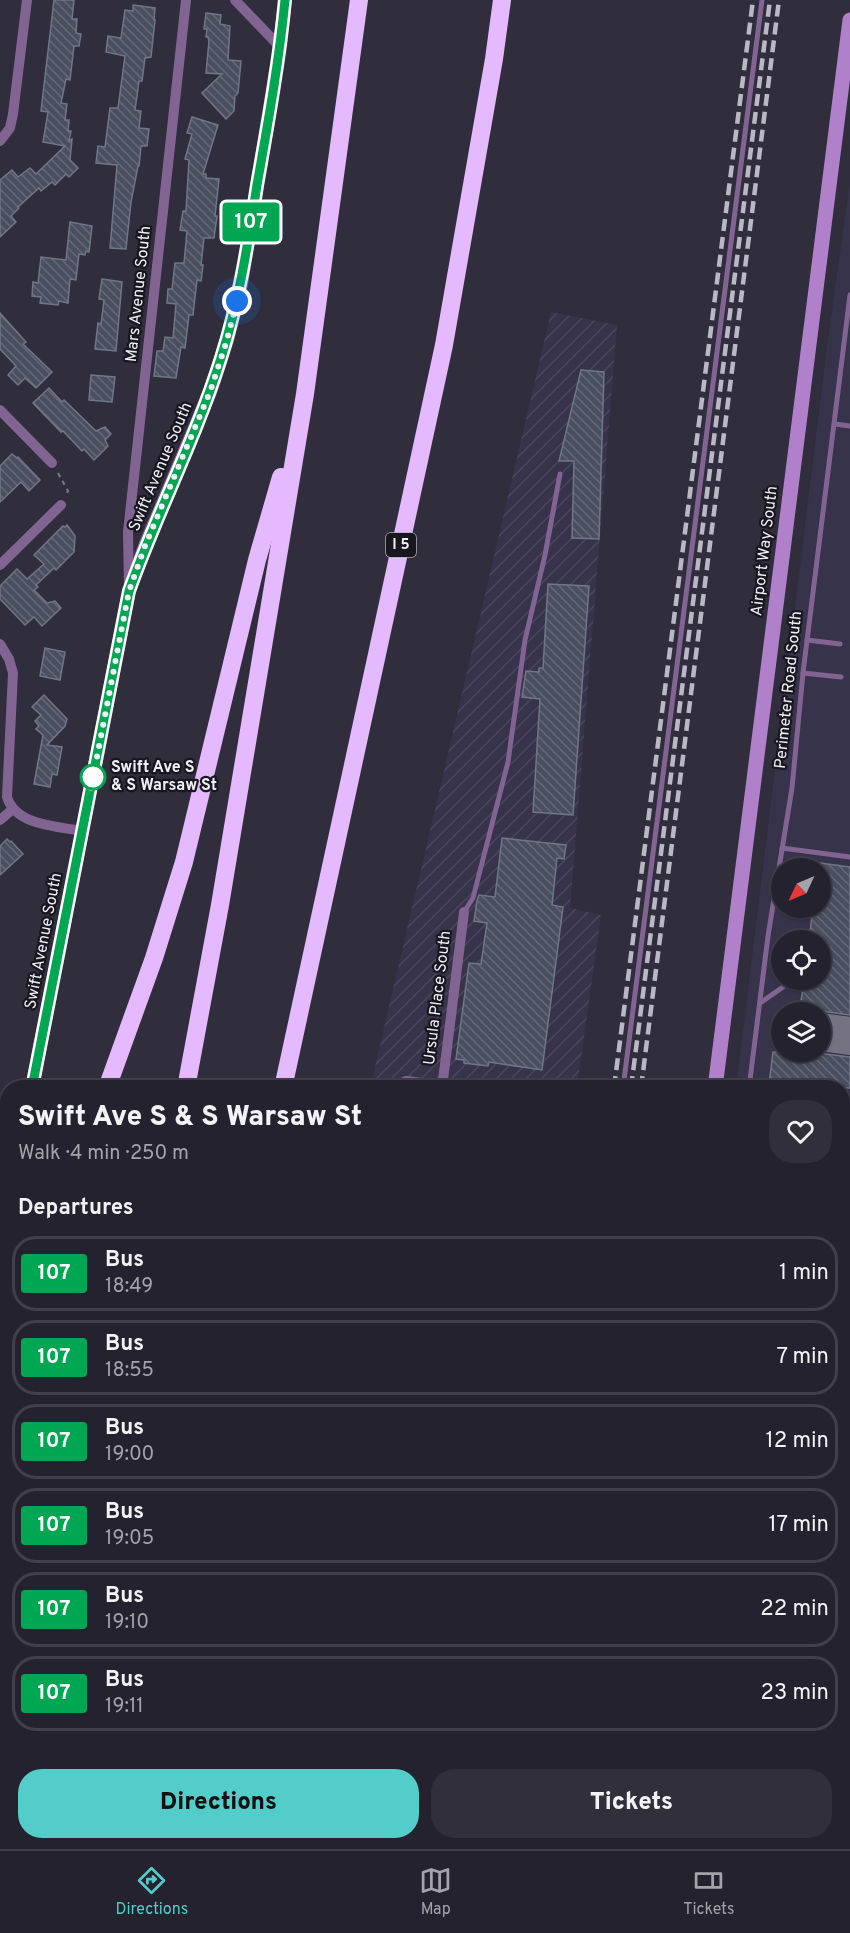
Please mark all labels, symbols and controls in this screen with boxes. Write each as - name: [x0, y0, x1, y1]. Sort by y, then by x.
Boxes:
- line badge: 107: [216, 202, 286, 242]
- text: 107: [234, 209, 268, 236]
- street label: Mars Avenue South: [122, 225, 156, 363]
- your location: [222, 286, 252, 316]
- street label: Swift Avenue South: [125, 399, 197, 535]
- street label: Airport Way South: [747, 485, 783, 617]
- road number: I 5: [386, 533, 416, 557]
- street label: Perimeter Road South: [771, 610, 807, 770]
- place label: Swift Ave S & S Warsaw St: [111, 758, 217, 796]
- marker: Swift Ave S & S Warsaw St: [80, 764, 106, 790]
- north arrow: [771, 858, 831, 918]
- map controls: [771, 858, 831, 1062]
- street label: Swift Avenue South: [21, 871, 67, 1011]
- street label: Ursula Place South: [420, 930, 456, 1066]
- button: locate: [771, 930, 831, 990]
- button: layers: [771, 1002, 831, 1062]
- text: Swift Ave S & S Warsaw St: [18, 1100, 362, 1136]
- button: heart: [769, 1100, 832, 1163]
- text: Walk · 4 min · 250 m: [18, 1141, 189, 1167]
- text: Departures: [18, 1195, 134, 1222]
- text: Bus: [105, 1247, 144, 1274]
- text: 107: [37, 1260, 71, 1287]
- text: 1 min: [779, 1260, 829, 1287]
- text: 18:49: [105, 1274, 153, 1300]
- text: Bus: [105, 1331, 144, 1358]
- text: 107: [37, 1344, 71, 1371]
- text: 7 min: [777, 1344, 829, 1371]
- text: 18:55: [105, 1358, 154, 1384]
- text: Bus: [105, 1415, 144, 1442]
- text: 107: [37, 1428, 71, 1455]
- text: 12 min: [766, 1428, 829, 1455]
- text: 19:00: [105, 1442, 154, 1468]
- text: Bus: [105, 1499, 144, 1526]
- text: 107: [37, 1512, 71, 1539]
- text: 17 min: [769, 1512, 829, 1539]
- text: 19:05: [105, 1526, 154, 1552]
- text: Bus: [105, 1583, 144, 1610]
- text: 107: [37, 1596, 71, 1623]
- text: 22 min: [760, 1596, 829, 1623]
- text: 19:10: [105, 1610, 149, 1636]
- text: Bus: [105, 1667, 144, 1694]
- text: 107: [37, 1680, 71, 1707]
- text: 23 min: [761, 1680, 829, 1707]
- text: 19:11: [105, 1694, 144, 1720]
- button: Directions: [18, 1769, 419, 1838]
- button: Tickets: [431, 1769, 832, 1838]
- tab: Directions: [116, 1864, 188, 1920]
- tab: Map: [419, 1864, 452, 1920]
- tab: Tickets: [683, 1864, 734, 1920]

